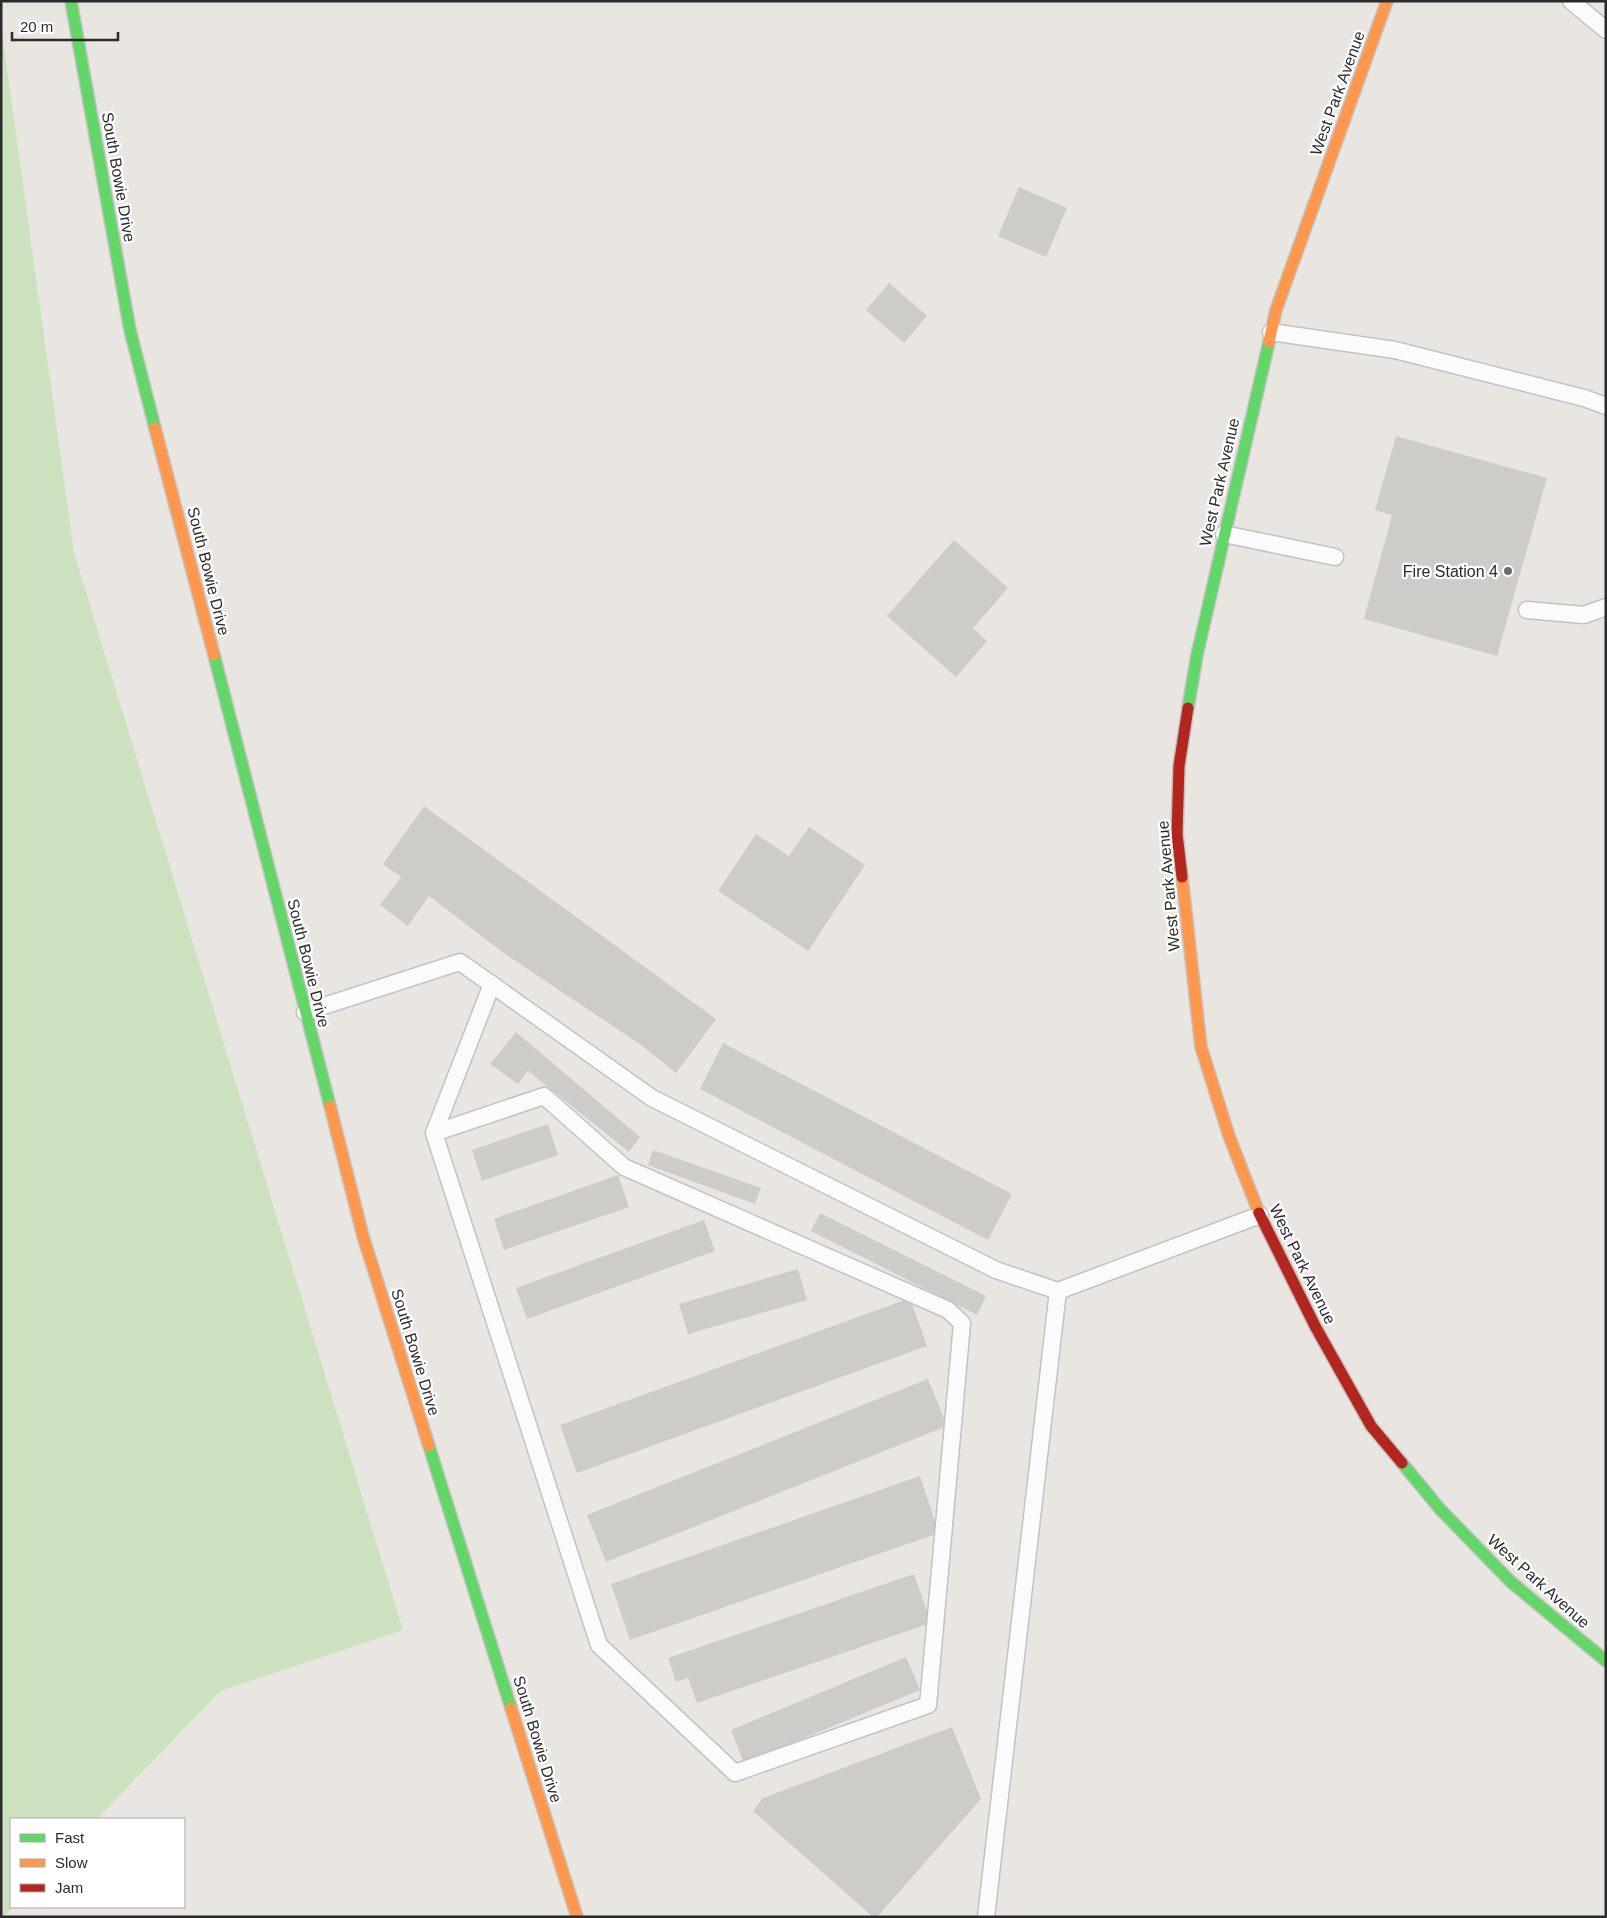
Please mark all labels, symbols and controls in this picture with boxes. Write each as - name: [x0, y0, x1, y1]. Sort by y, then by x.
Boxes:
- scale bar: [12, 10, 119, 42]
- text: 20 m: [20, 18, 53, 35]
- street label: West Park Avenue: [1307, 29, 1368, 158]
- street label: South Bowie Drive: [99, 111, 138, 243]
- street label: West Park Avenue: [1196, 416, 1243, 548]
- street label: South Bowie Drive: [184, 505, 233, 637]
- place label: Fire Station 4: [1403, 563, 1498, 580]
- marker: Fire Station 4: [1502, 565, 1514, 577]
- street label: West Park Avenue: [1154, 820, 1183, 952]
- street label: South Bowie Drive: [284, 897, 333, 1029]
- street label: West Park Avenue: [1266, 1202, 1339, 1327]
- street label: South Bowie Drive: [388, 1287, 443, 1418]
- street label: West Park Avenue: [1484, 1531, 1593, 1632]
- street label: South Bowie Drive: [510, 1674, 565, 1805]
- legend: [10, 1818, 185, 1908]
- text: Fast: [55, 1829, 85, 1846]
- text: Slow: [55, 1854, 88, 1871]
- text: Jam: [55, 1879, 83, 1896]

